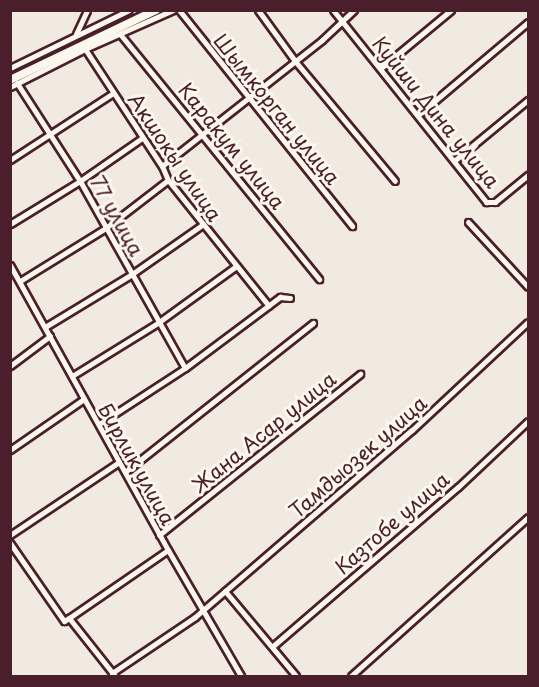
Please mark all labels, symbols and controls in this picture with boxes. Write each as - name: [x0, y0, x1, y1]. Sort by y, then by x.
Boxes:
- street label: Шымкорган улица: [209, 28, 345, 190]
- street label: Куйши Дина улица: [367, 31, 505, 193]
- street label: Каракум улица: [173, 77, 291, 215]
- street label: Акшокы улица: [123, 88, 227, 226]
- street label: 77 улица: [85, 171, 149, 261]
- street label: Жана Асар улица: [187, 366, 341, 498]
- street label: Тамдыозек улица: [284, 390, 432, 524]
- street label: Бирлик улица: [93, 398, 181, 530]
- street label: Казтобе улица: [330, 467, 454, 579]

